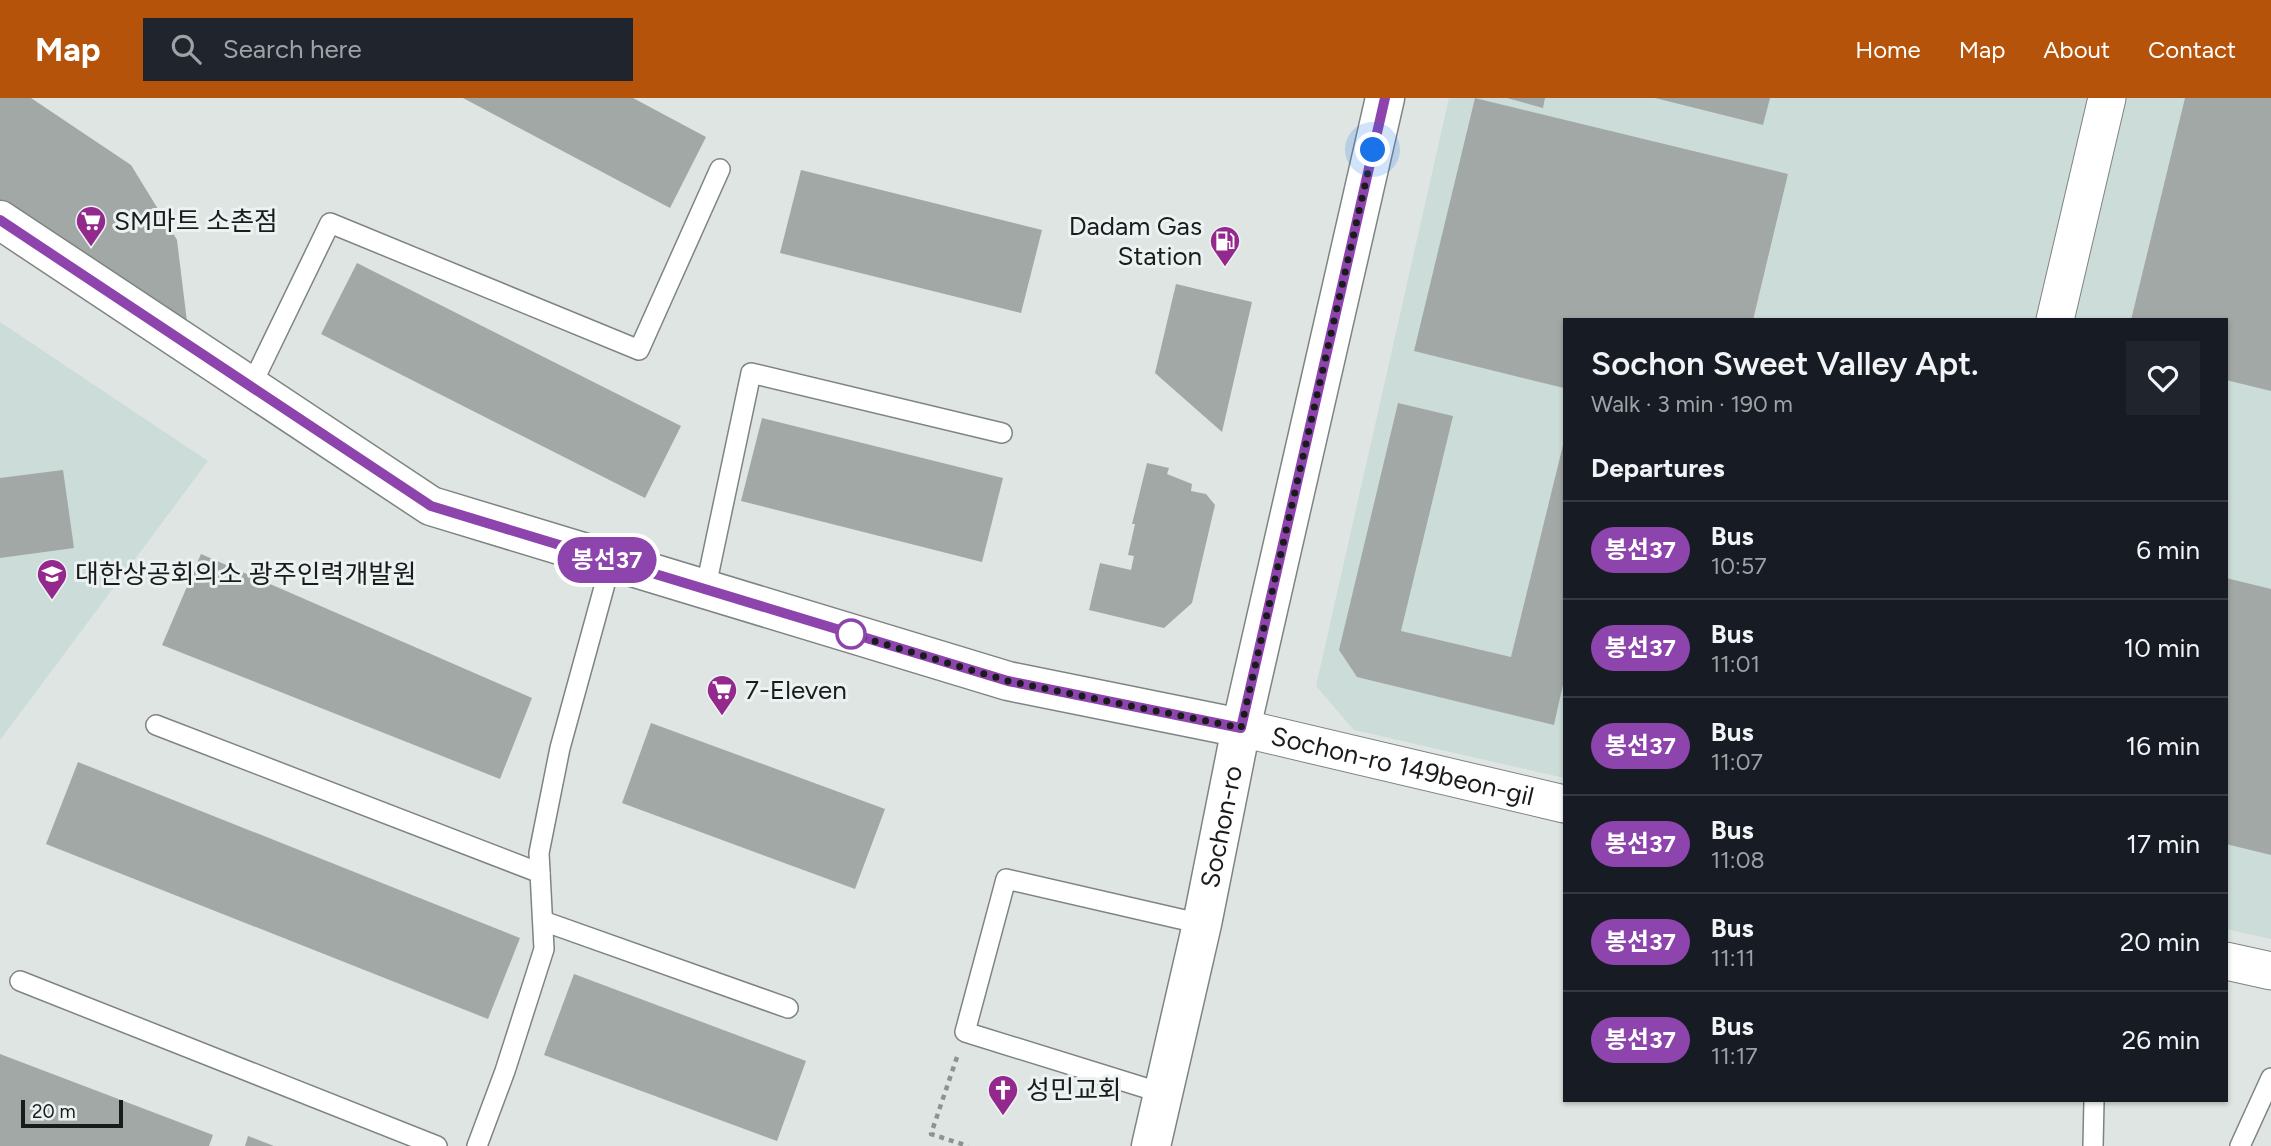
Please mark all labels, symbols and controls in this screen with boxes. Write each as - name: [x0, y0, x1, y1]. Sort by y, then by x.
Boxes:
- search box: [143, 18, 633, 81]
- text: Map: [35, 30, 101, 69]
- icon: search: [167, 30, 205, 68]
- text: Search here: [223, 33, 362, 65]
- text: Home: [1855, 35, 1921, 64]
- text: Map: [1959, 35, 2005, 64]
- text: About: [2043, 35, 2110, 64]
- text: Contact: [2148, 35, 2236, 64]
- your location: [1355, 132, 1390, 167]
- supermarket icon: SM마트 소촌점: [74, 204, 108, 248]
- place label: SM마트 소촌점: [114, 205, 278, 237]
- place label: Dadam Gas Station: [1069, 210, 1202, 272]
- fuel station icon: Dadam Gas Station: [1208, 224, 1242, 268]
- button: heart: [2126, 341, 2200, 415]
- text: Sochon Sweet Valley Apt.: [1591, 344, 1979, 383]
- text: Walk · 3 min · 190 m: [1591, 390, 1793, 418]
- text: Departures: [1591, 452, 1725, 484]
- text: Bus: [1711, 520, 1754, 552]
- text: 6 min: [2136, 534, 2200, 566]
- text: 봉선37: [1605, 535, 1676, 564]
- line badge: 봉선37: [558, 537, 656, 583]
- text: 봉선37: [572, 545, 642, 574]
- text: 10:57: [1711, 552, 1767, 580]
- school or university icon: 대한상공회의소 광주인력개발원: [35, 557, 69, 601]
- place label: 대한상공회의소 광주인력개발원: [75, 558, 416, 590]
- text: Bus: [1711, 618, 1754, 650]
- unlabelled marker: [836, 619, 866, 649]
- text: 10 min: [2124, 632, 2200, 664]
- text: 봉선37: [1605, 633, 1676, 662]
- text: 11:01: [1711, 650, 1760, 678]
- supermarket icon: 7-Eleven: [705, 673, 739, 717]
- place label: 7-Eleven: [745, 674, 847, 706]
- text: Bus: [1711, 716, 1754, 748]
- street label: Sochon-ro 149beon-gil: [1268, 720, 1537, 812]
- text: 16 min: [2125, 730, 2200, 762]
- text: 봉선37: [1605, 731, 1676, 760]
- text: 11:07: [1711, 748, 1763, 776]
- street label: Sochon-ro: [1194, 763, 1249, 891]
- text: Bus: [1711, 814, 1754, 846]
- text: 17 min: [2126, 828, 2200, 860]
- text: 봉선37: [1605, 829, 1676, 858]
- text: 11:08: [1711, 846, 1765, 874]
- text: Bus: [1711, 912, 1754, 944]
- text: 20 min: [2120, 926, 2200, 958]
- text: 봉선37: [1605, 927, 1676, 956]
- text: 11:11: [1711, 944, 1755, 972]
- text: Bus: [1711, 1010, 1754, 1042]
- text: 26 min: [2122, 1024, 2200, 1056]
- text: 봉선37: [1605, 1025, 1676, 1054]
- text: 11:17: [1711, 1042, 1758, 1070]
- church icon: 성민교회: [986, 1073, 1020, 1117]
- place label: 성민교회: [1026, 1074, 1122, 1106]
- scale bar: [21, 1097, 122, 1129]
- text: 20 m: [32, 1100, 76, 1123]

